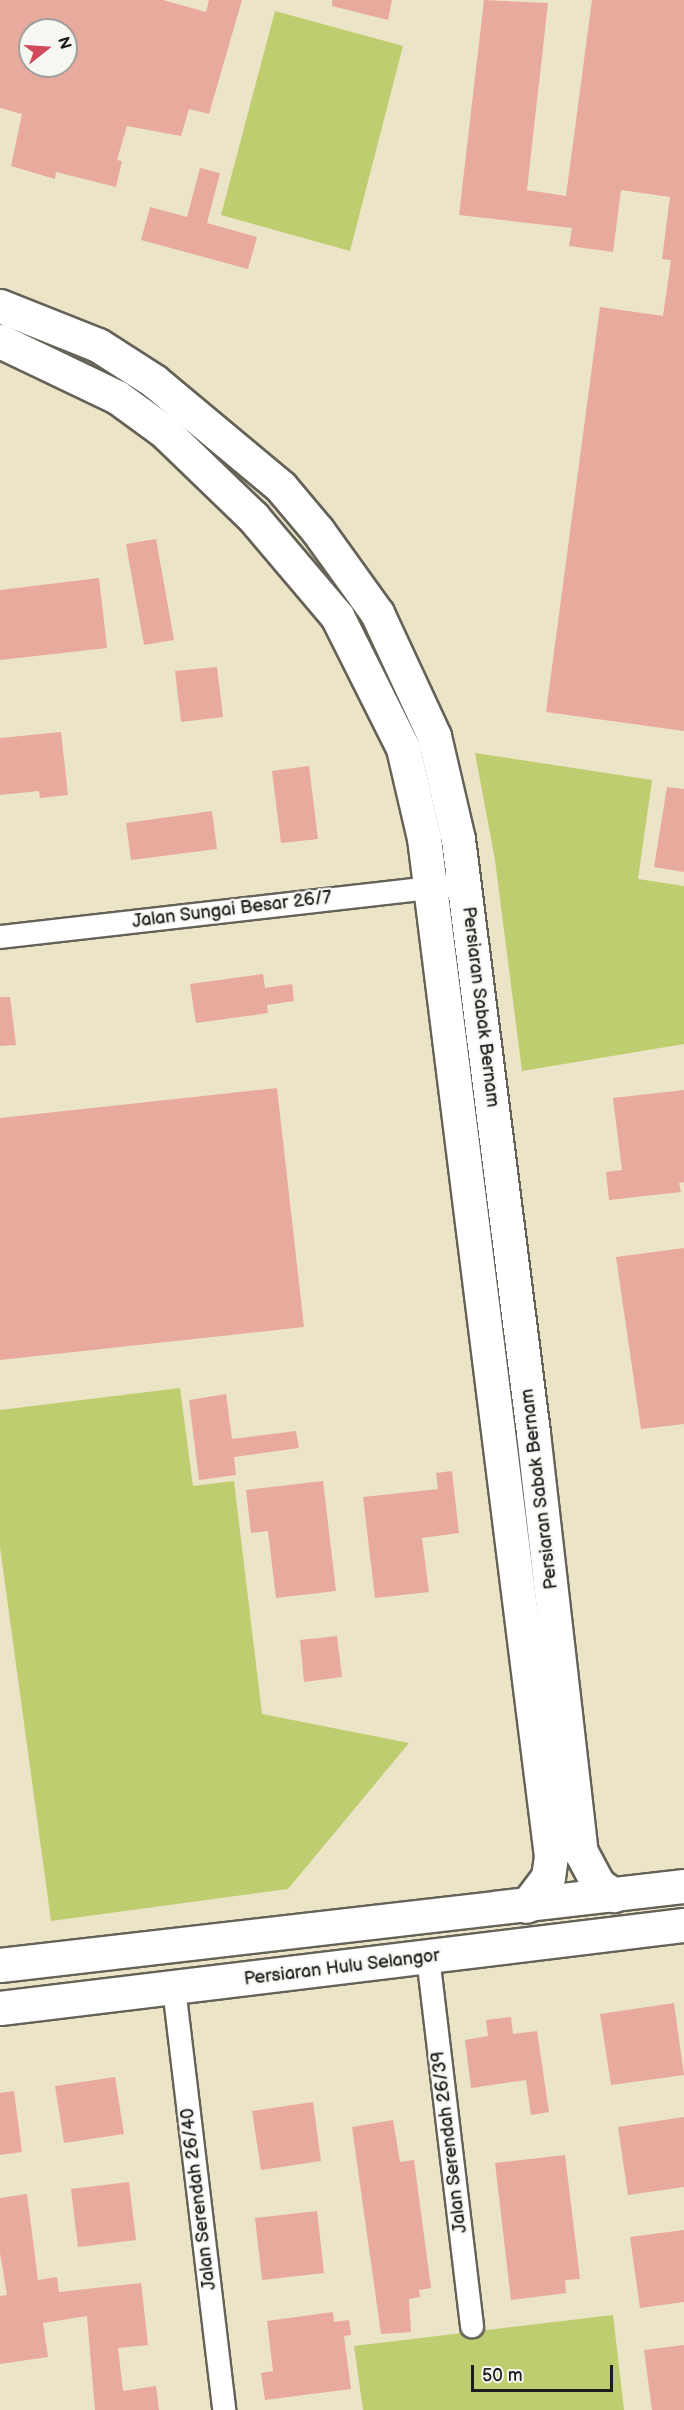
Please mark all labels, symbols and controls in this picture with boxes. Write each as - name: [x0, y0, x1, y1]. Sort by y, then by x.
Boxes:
- north arrow: [18, 18, 78, 78]
- text: N: [53, 35, 75, 52]
- street label: Jalan Sungai Besar 26/7: [131, 887, 333, 933]
- street label: Persiaran Sabak Bernam: [457, 905, 503, 1109]
- street label: Persiaran Sabak Bernam: [517, 1387, 563, 1591]
- street label: Persiaran Hulu Selangor: [243, 1945, 441, 1991]
- street label: Jalan Serendah 26/39: [428, 2050, 472, 2234]
- street label: Jalan Serendah 26/40: [177, 2107, 221, 2291]
- scale bar: [474, 2353, 616, 2391]
- text: 50 m: [482, 2365, 523, 2386]

